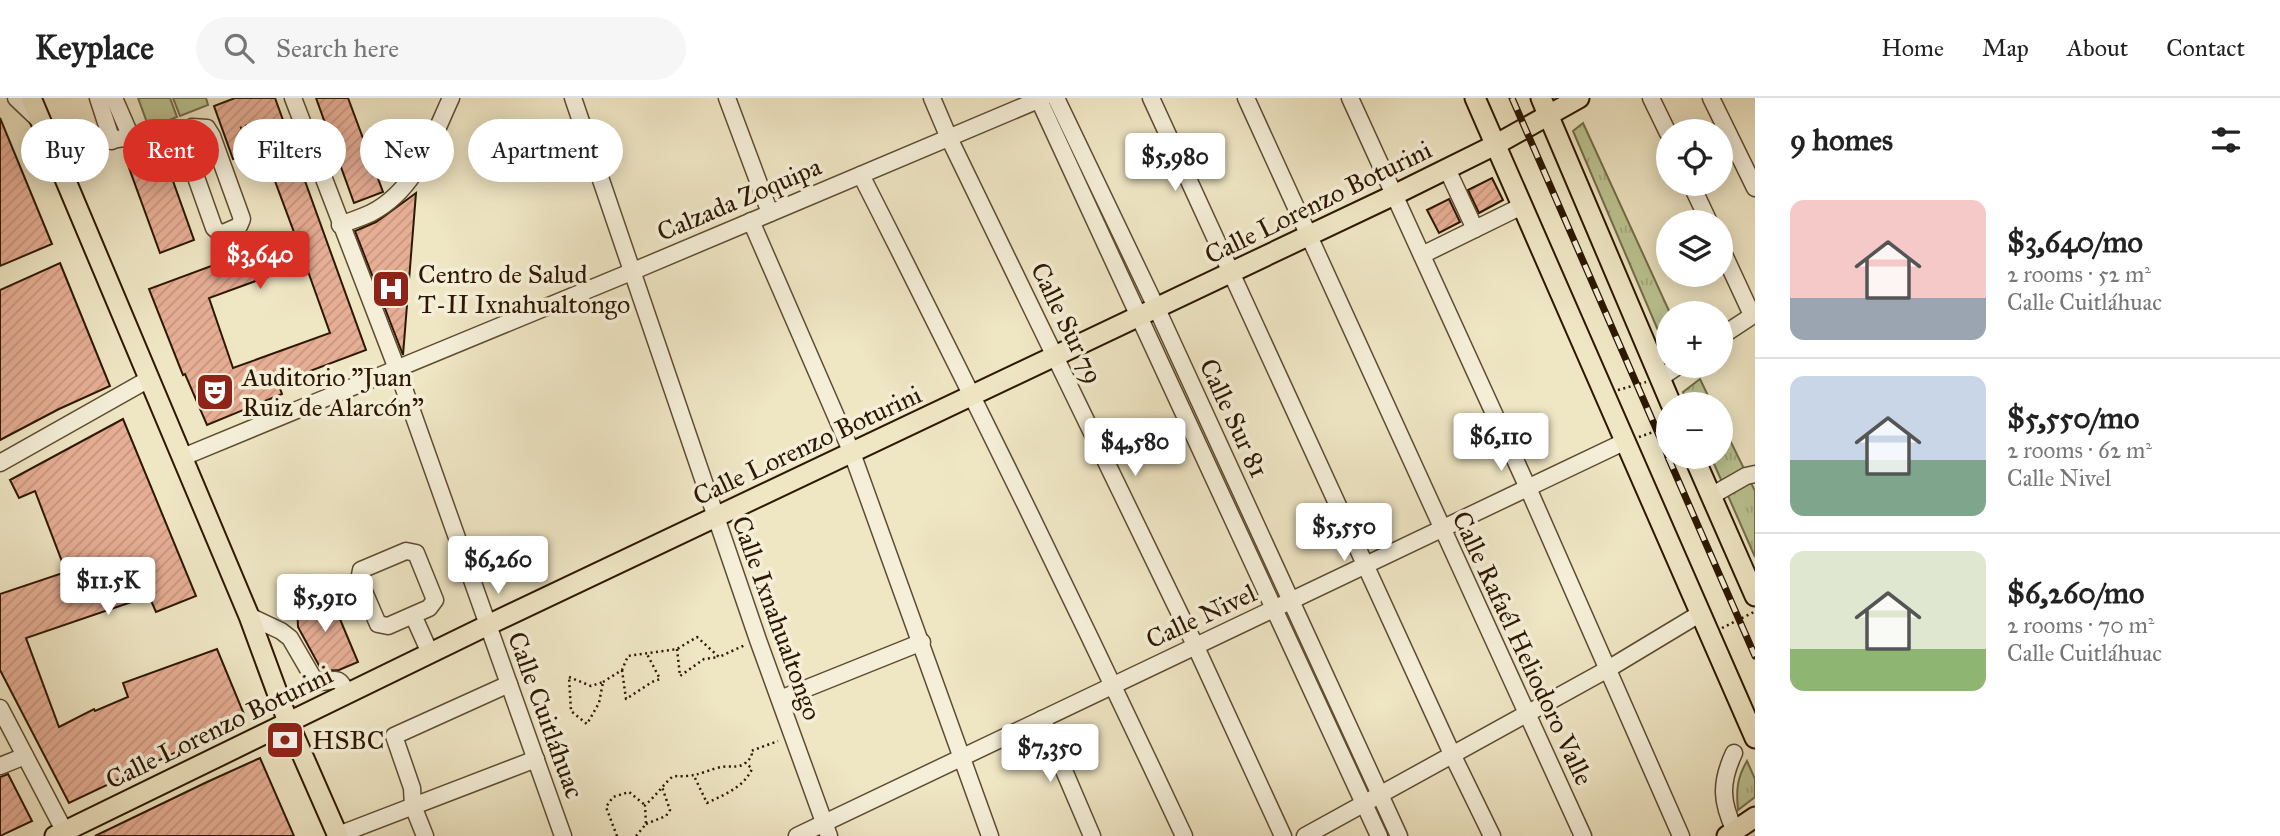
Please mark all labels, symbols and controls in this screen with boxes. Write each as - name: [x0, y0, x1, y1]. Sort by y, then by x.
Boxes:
- search box: [196, 17, 686, 80]
- text: Keyplace: [35, 28, 154, 68]
- icon: search: [220, 29, 258, 67]
- text: Search here: [276, 32, 399, 64]
- text: Home: [1881, 33, 1944, 63]
- text: Map: [1982, 33, 2029, 63]
- text: About: [2067, 33, 2128, 63]
- text: Contact: [2166, 33, 2245, 63]
- chip: Buy: [21, 119, 109, 182]
- chip: Rent: [123, 119, 219, 182]
- chip: Filters: [233, 119, 346, 182]
- chip: New: [360, 119, 454, 182]
- chip: Apartment: [468, 119, 623, 182]
- map controls: [1656, 119, 1733, 469]
- button: locate: [1656, 119, 1733, 196]
- icon: filters: [2207, 121, 2245, 159]
- text: 9 homes: [1790, 122, 1893, 158]
- street label: Calle Lorenzo Boturini: [1199, 133, 1437, 271]
- pin: $5,980: [1118, 134, 1232, 193]
- text: $5,980: [1141, 142, 1209, 170]
- street label: Calzada Zoquipa: [652, 150, 826, 248]
- button: layers: [1656, 210, 1733, 287]
- text: $3,640/mo: [2007, 224, 2143, 260]
- icon: home: [1846, 228, 1930, 312]
- pin: $3,640: [203, 232, 317, 291]
- text: $3,640: [227, 240, 293, 268]
- street label: Calle Sur 79: [1024, 257, 1110, 389]
- place label: Centro de Salud T-II Ixnahualtongo: [418, 258, 630, 320]
- text: 2 rooms · 52 m²: [2007, 260, 2151, 288]
- hospital icon: Centro de Salud T-II Ixnahualtongo: [370, 268, 412, 310]
- text: Calle Cuitláhuac: [2007, 288, 2162, 316]
- button: +: [1656, 301, 1733, 378]
- street label: Calle Sur 81: [1193, 354, 1275, 482]
- place label: Auditorio "Juan Ruiz de Alarcón": [241, 361, 424, 423]
- theatre icon: Auditorio "Juan Ruiz de Alarcón": [194, 371, 236, 413]
- street label: Calle Lorenzo Boturini: [688, 378, 926, 512]
- button: −: [1656, 392, 1733, 469]
- text: $5,550/mo: [2007, 400, 2139, 436]
- icon: home: [1846, 404, 1930, 488]
- pin: $6,110: [1444, 414, 1558, 473]
- pin: $4,580: [1078, 418, 1192, 478]
- text: $6,110: [1470, 422, 1533, 450]
- text: $4,580: [1101, 427, 1170, 455]
- text: 2 rooms · 62 m²: [2007, 436, 2152, 464]
- text: Calle Nivel: [2007, 464, 2111, 492]
- pin: $5,550: [1287, 504, 1401, 563]
- street label: Calle Rafaél Heliodoro Valle: [1445, 506, 1601, 790]
- street label: Calle Ixnahualtongo: [725, 512, 829, 724]
- text: $5,550: [1312, 512, 1376, 540]
- pin: $6,260: [441, 536, 555, 596]
- text: $6,260: [464, 545, 532, 573]
- pin: $11.5K: [51, 558, 165, 617]
- text: $11.5K: [76, 566, 140, 594]
- pin: $5,910: [268, 574, 382, 634]
- text: $6,260/mo: [2007, 575, 2144, 611]
- street label: Calle Nivel: [1141, 577, 1261, 655]
- icon: home: [1846, 579, 1930, 663]
- text: $5,910: [293, 583, 357, 611]
- text: 2 rooms · 70 m²: [2007, 611, 2155, 639]
- street label: Calle Cuitláhuac: [501, 627, 591, 803]
- text: Calle Cuitláhuac: [2007, 639, 2162, 667]
- street label: Calle Lorenzo Boturini: [100, 658, 338, 796]
- bank icon: HSBC: [264, 719, 306, 761]
- place label: HSBC: [312, 724, 384, 756]
- pin: $7,350: [993, 724, 1107, 784]
- text: $7,350: [1018, 733, 1083, 761]

